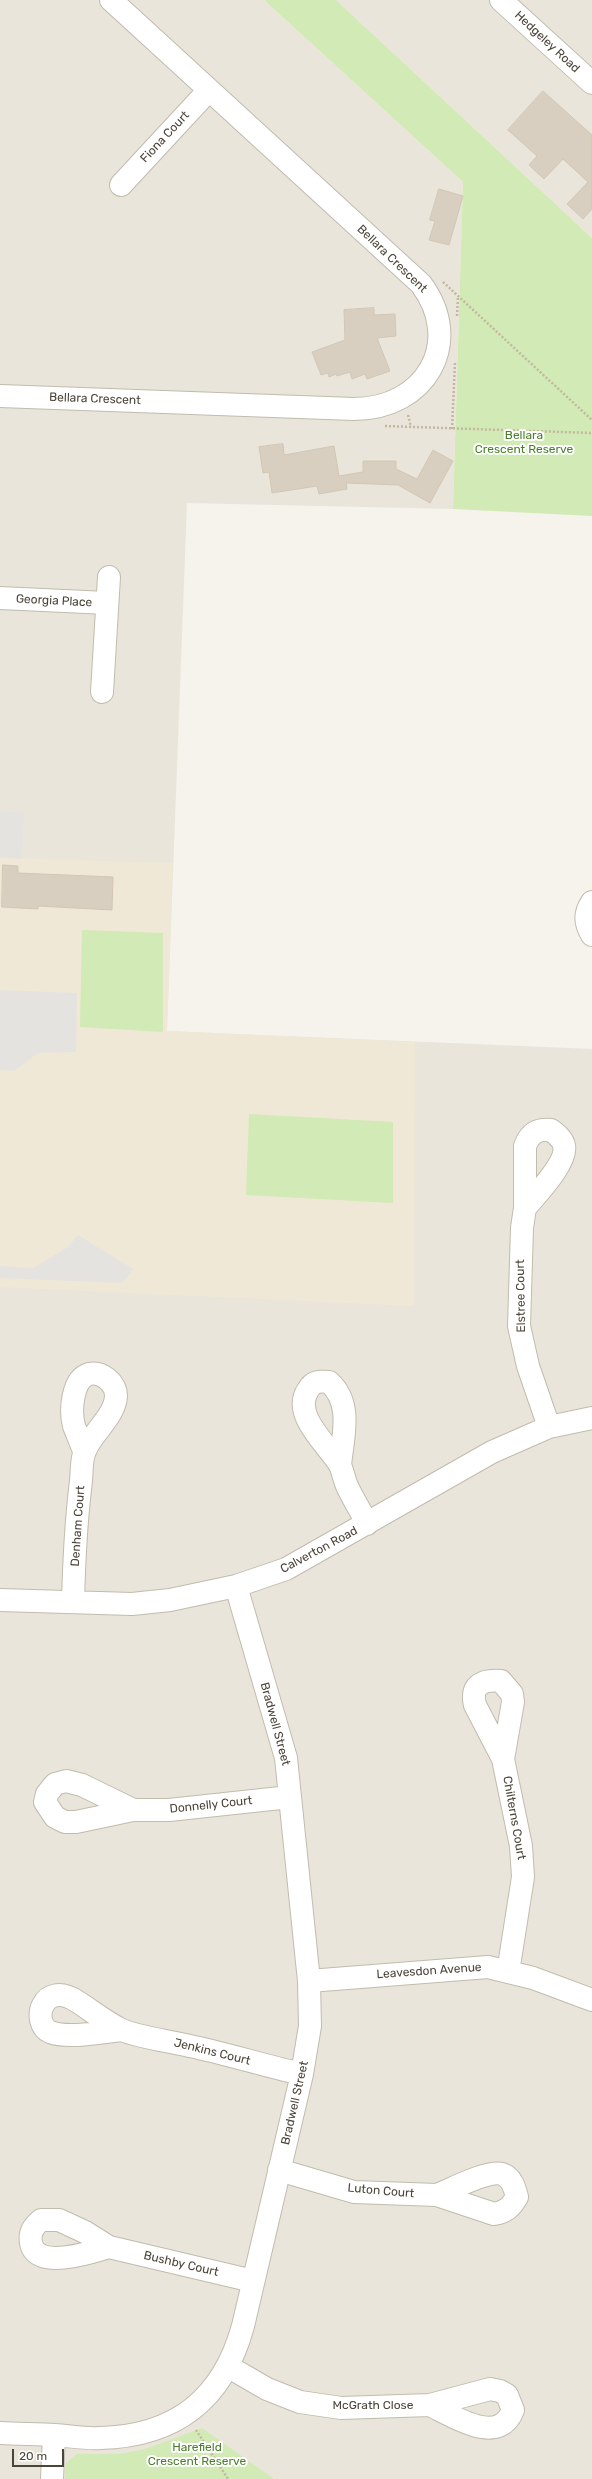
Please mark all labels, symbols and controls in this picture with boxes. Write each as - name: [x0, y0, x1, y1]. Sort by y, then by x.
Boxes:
- street label: Hedgeley Road: [511, 8, 583, 76]
- street label: Fiona Court: [138, 108, 192, 166]
- street label: Bellara Crescent: [354, 222, 430, 296]
- street label: Bellara Crescent: [49, 390, 141, 408]
- park label: Bellara Crescent Reserve: [475, 429, 573, 457]
- street label: Georgia Place: [15, 592, 93, 610]
- street label: Elstree Court: [513, 1259, 529, 1333]
- street label: Denham Court: [68, 1485, 88, 1567]
- street label: Calverton Road: [278, 1524, 360, 1576]
- street label: Bradwell Street: [257, 1681, 293, 1767]
- street label: Chilterns Court: [500, 1775, 528, 1861]
- street label: Donnelly Court: [169, 1793, 253, 1817]
- street label: Leavesdon Avenue: [376, 1960, 482, 1982]
- street label: Jenkins Court: [172, 2036, 252, 2068]
- street label: Bradwell Street: [278, 2060, 312, 2146]
- street label: Luton Court: [347, 2181, 415, 2201]
- street label: Bushby Court: [142, 2248, 220, 2280]
- street label: McGrath Close: [333, 2399, 413, 2413]
- scale bar: [14, 2441, 66, 2467]
- park label: Harefield Crescent Reserve: [148, 2441, 246, 2469]
- text: 20 m: [19, 2449, 47, 2463]

